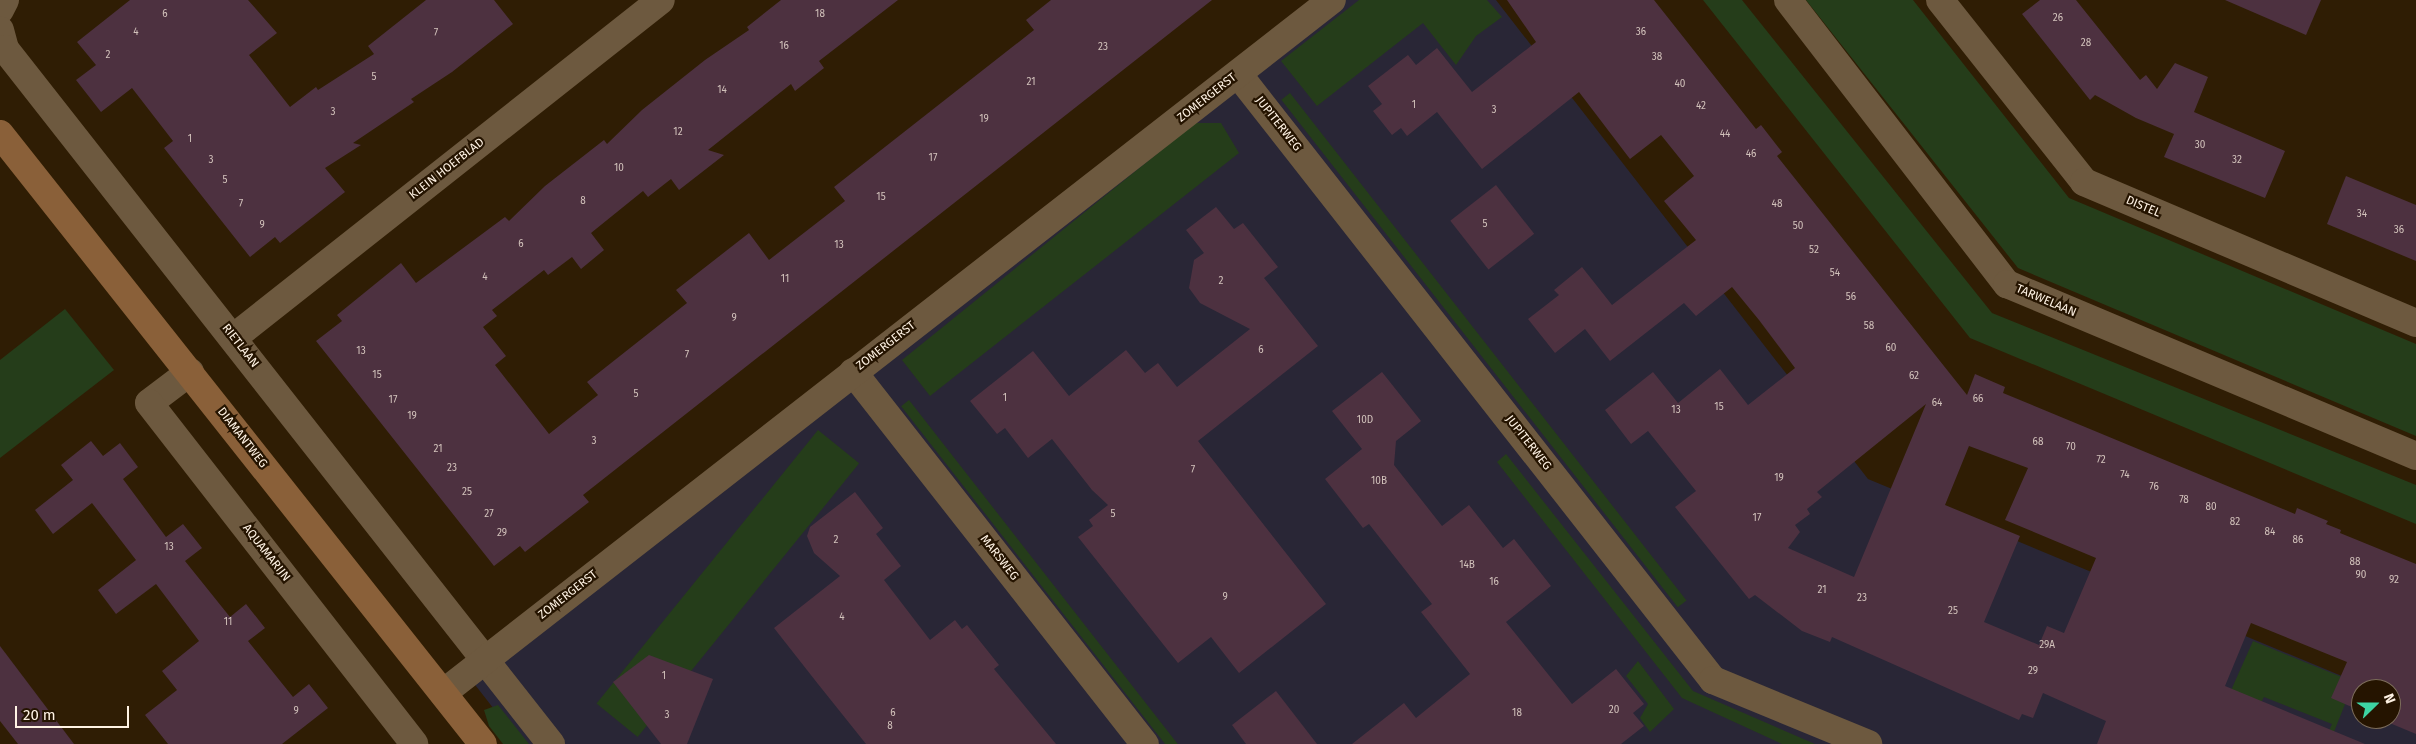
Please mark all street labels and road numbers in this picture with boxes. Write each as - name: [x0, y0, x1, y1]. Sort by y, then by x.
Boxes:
- street label: ZOMERGERST: [1175, 71, 1239, 125]
- street label: JUPITERWEG: [1252, 94, 1304, 154]
- street label: KLEIN HOEFBLAD: [407, 135, 487, 203]
- street label: DISTEL: [2124, 193, 2162, 221]
- street label: TARWELAAN: [2014, 282, 2078, 320]
- street label: ZOMERGERST: [854, 319, 918, 373]
- street label: RIETLAAN: [219, 321, 261, 371]
- street label: DIAMANTWEG: [214, 405, 270, 471]
- street label: JUPITERWEG: [1502, 413, 1554, 473]
- street label: AQUAMARIJN: [239, 522, 293, 584]
- street label: MARSWEG: [977, 532, 1021, 584]
- street label: ZOMERGERST: [536, 568, 600, 622]

